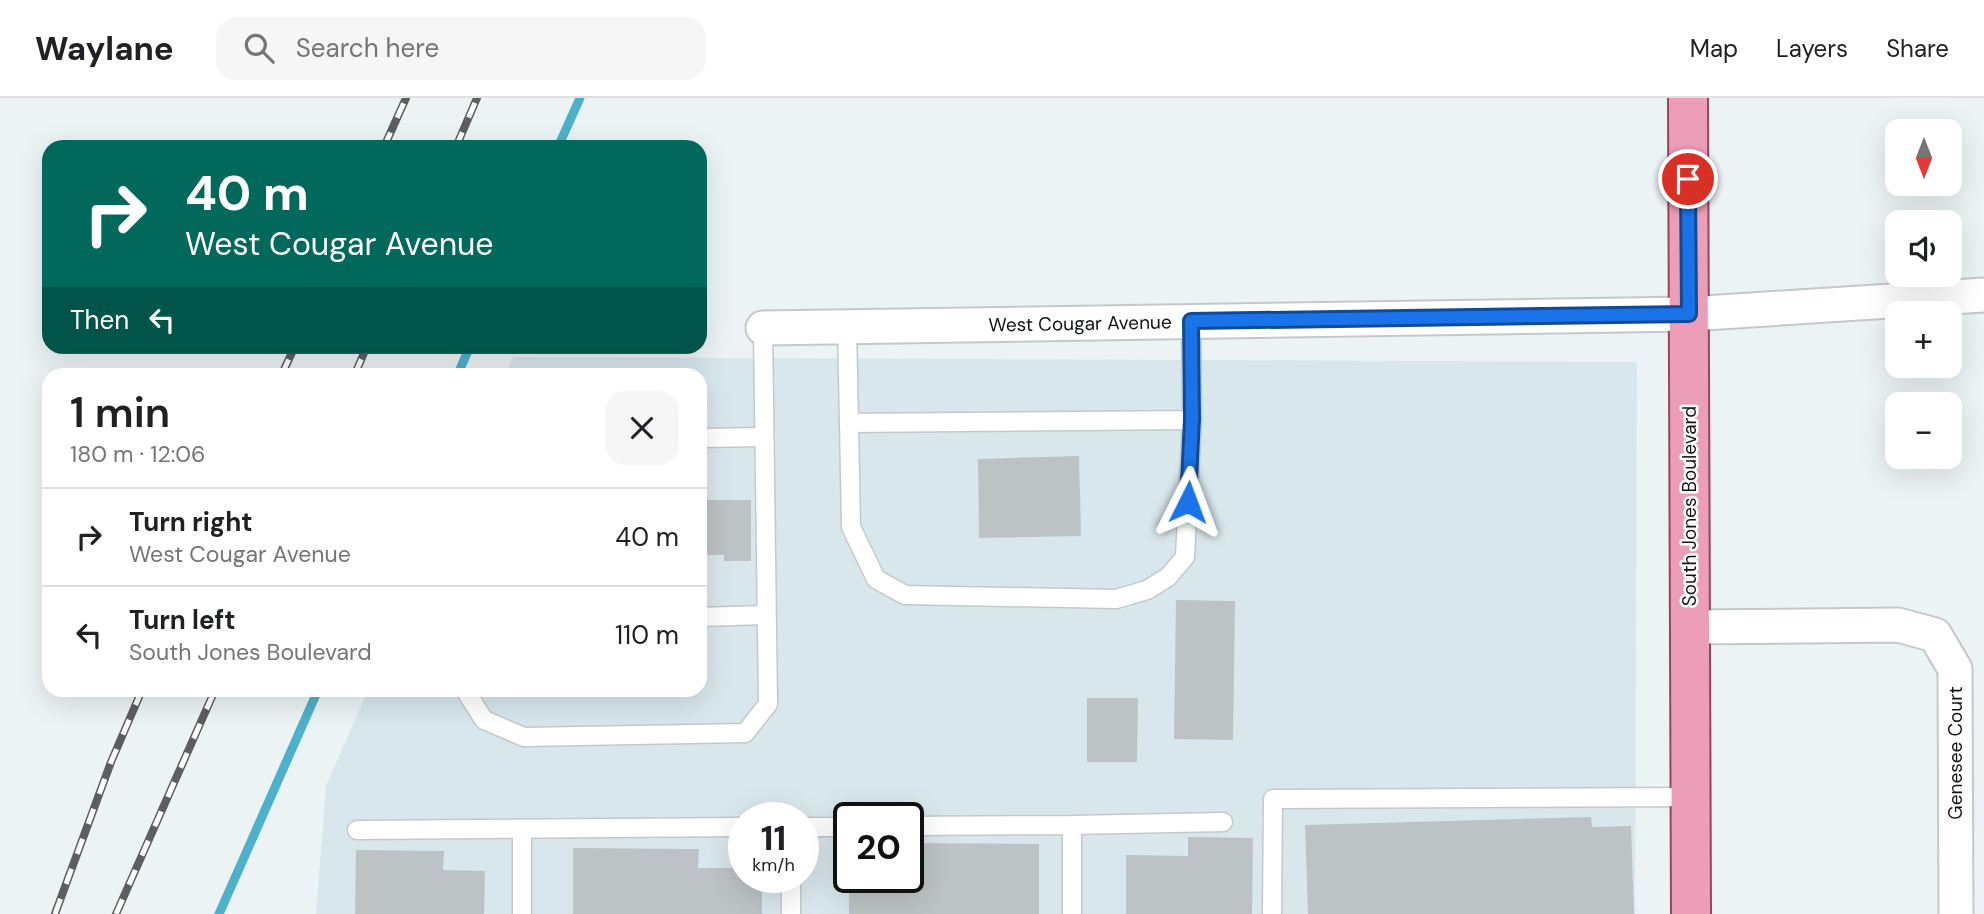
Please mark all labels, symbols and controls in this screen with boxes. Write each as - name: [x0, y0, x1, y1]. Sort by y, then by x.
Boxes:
- search box: [216, 17, 706, 80]
- text: Waylane: [35, 27, 174, 70]
- icon: search: [240, 29, 278, 67]
- text: Search here: [296, 31, 439, 65]
- text: Map: [1690, 33, 1738, 64]
- text: Layers: [1776, 33, 1848, 64]
- text: Share: [1886, 33, 1949, 64]
- north arrow: [1885, 119, 1962, 196]
- map controls: [1885, 119, 1962, 469]
- pin: [1658, 149, 1718, 209]
- icon: arrive: [1669, 160, 1707, 198]
- text: 40 m: [185, 161, 309, 225]
- icon: right: [70, 168, 161, 259]
- button: sound: [1885, 210, 1962, 287]
- text: West Cougar Avenue: [185, 223, 494, 265]
- icon: left: [143, 301, 181, 339]
- button: +: [1885, 301, 1962, 378]
- text: Then: [70, 303, 129, 337]
- street label: West Cougar Avenue: [988, 309, 1172, 338]
- text: 1 min: [70, 385, 170, 440]
- button: close: [605, 391, 679, 465]
- button: −: [1885, 392, 1962, 469]
- street label: South Jones Boulevard: [1677, 406, 1702, 606]
- text: 180 m · 12:06: [70, 439, 206, 469]
- position arrow: [1151, 465, 1225, 539]
- text: Turn right: [129, 505, 253, 539]
- icon: right: [70, 518, 108, 556]
- text: 40 m: [615, 520, 679, 554]
- text: West Cougar Avenue: [129, 539, 351, 569]
- text: Turn left: [129, 603, 236, 637]
- icon: left: [70, 616, 108, 654]
- text: 110 m: [615, 618, 679, 652]
- text: South Jones Boulevard: [129, 637, 372, 667]
- street label: Genesee Court: [1943, 686, 1968, 820]
- speed limit sign: 20: [833, 802, 924, 893]
- text: 11: [761, 815, 786, 861]
- text: km/h: [752, 853, 795, 877]

